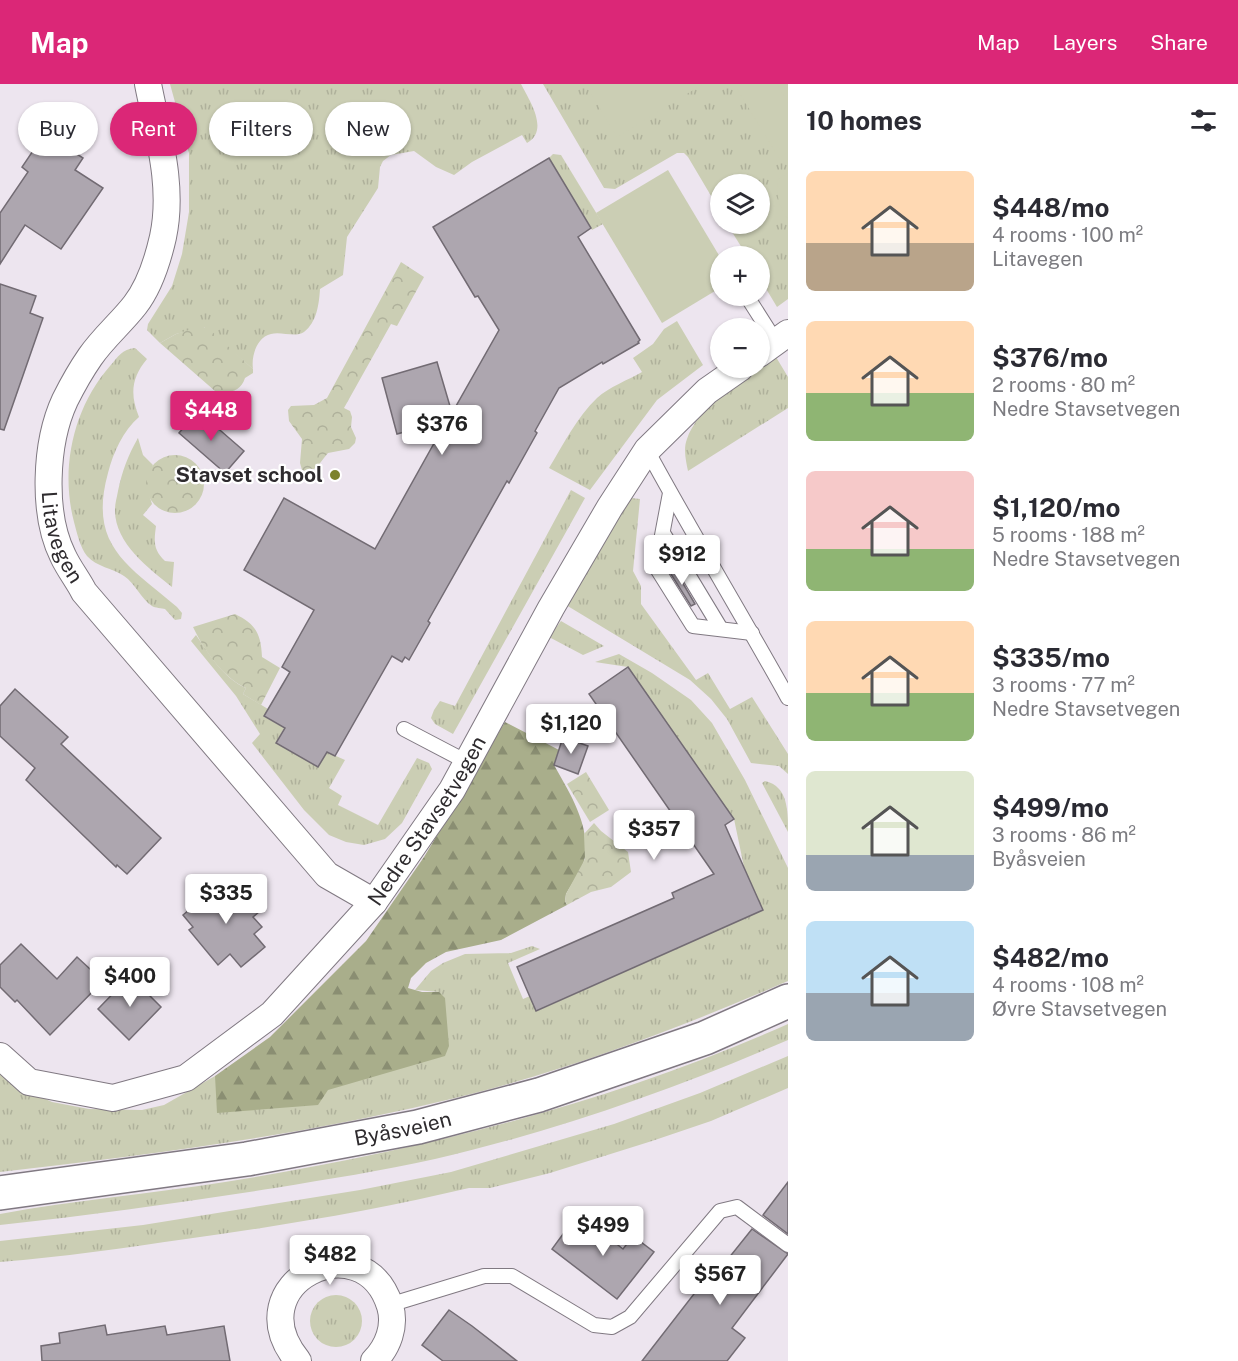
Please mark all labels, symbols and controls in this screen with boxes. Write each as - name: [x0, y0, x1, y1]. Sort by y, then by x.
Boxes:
- text: Map: [30, 26, 89, 59]
- text: Map: [977, 30, 1020, 55]
- text: Layers: [1053, 30, 1117, 55]
- text: Share: [1150, 30, 1208, 55]
- chip: Buy: [18, 102, 98, 156]
- chip: Rent: [110, 102, 197, 156]
- chip: Filters: [209, 102, 313, 156]
- chip: New: [325, 102, 411, 156]
- icon: filters: [1187, 104, 1220, 137]
- text: 10 homes: [806, 105, 922, 136]
- map controls: [710, 174, 770, 378]
- button: layers: [710, 174, 770, 234]
- text: $448/mo: [992, 192, 1109, 223]
- icon: home: [854, 195, 926, 267]
- text: 4 rooms · 100 m²: [992, 223, 1143, 247]
- button: +: [710, 246, 770, 306]
- text: Litavegen: [992, 247, 1083, 271]
- button: −: [710, 318, 770, 378]
- text: $376/mo: [992, 342, 1108, 373]
- icon: home: [854, 345, 926, 417]
- text: 2 rooms · 80 m²: [992, 373, 1135, 397]
- pin: $448: [175, 391, 247, 442]
- text: Nedre Stavsetvegen: [992, 397, 1180, 421]
- text: $448: [184, 398, 238, 422]
- pin: $376: [406, 405, 478, 456]
- text: $376: [416, 412, 468, 436]
- place label: Stavset school: [176, 462, 323, 487]
- marker: Stavset school: [328, 468, 342, 482]
- street label: Litavegen: [37, 491, 89, 588]
- text: $1,120/mo: [992, 492, 1121, 523]
- icon: home: [854, 495, 926, 567]
- text: 5 rooms · 188 m²: [992, 523, 1145, 547]
- pin: $912: [646, 535, 718, 586]
- text: $912: [658, 542, 706, 566]
- text: Nedre Stavsetvegen: [992, 547, 1180, 571]
- text: $335/mo: [992, 642, 1110, 673]
- icon: home: [854, 645, 926, 717]
- text: 3 rooms · 77 m²: [992, 673, 1135, 697]
- text: Nedre Stavsetvegen: [992, 697, 1180, 721]
- pin: $1,120: [522, 704, 620, 755]
- text: $1,120: [540, 711, 602, 735]
- street label: Nedre Stavsetvegen: [362, 731, 491, 910]
- text: $499/mo: [992, 792, 1109, 823]
- icon: home: [854, 795, 926, 867]
- pin: $357: [618, 810, 690, 861]
- text: $357: [628, 817, 680, 841]
- text: 3 rooms · 86 m²: [992, 823, 1136, 847]
- text: Byåsveien: [992, 847, 1086, 871]
- pin: $335: [190, 874, 262, 925]
- text: $335: [199, 881, 253, 905]
- text: $482/mo: [992, 942, 1109, 973]
- icon: home: [854, 945, 926, 1017]
- pin: $400: [94, 957, 166, 1008]
- text: $400: [104, 964, 156, 988]
- text: 4 rooms · 108 m²: [992, 973, 1144, 997]
- text: Øvre Stavsetvegen: [992, 997, 1167, 1021]
- street label: Byåsveien: [352, 1106, 454, 1151]
- pin: $499: [567, 1206, 639, 1257]
- text: $499: [576, 1213, 630, 1237]
- pin: $482: [294, 1235, 366, 1286]
- text: $482: [304, 1242, 356, 1266]
- pin: $567: [684, 1255, 756, 1306]
- text: $567: [694, 1262, 746, 1286]

